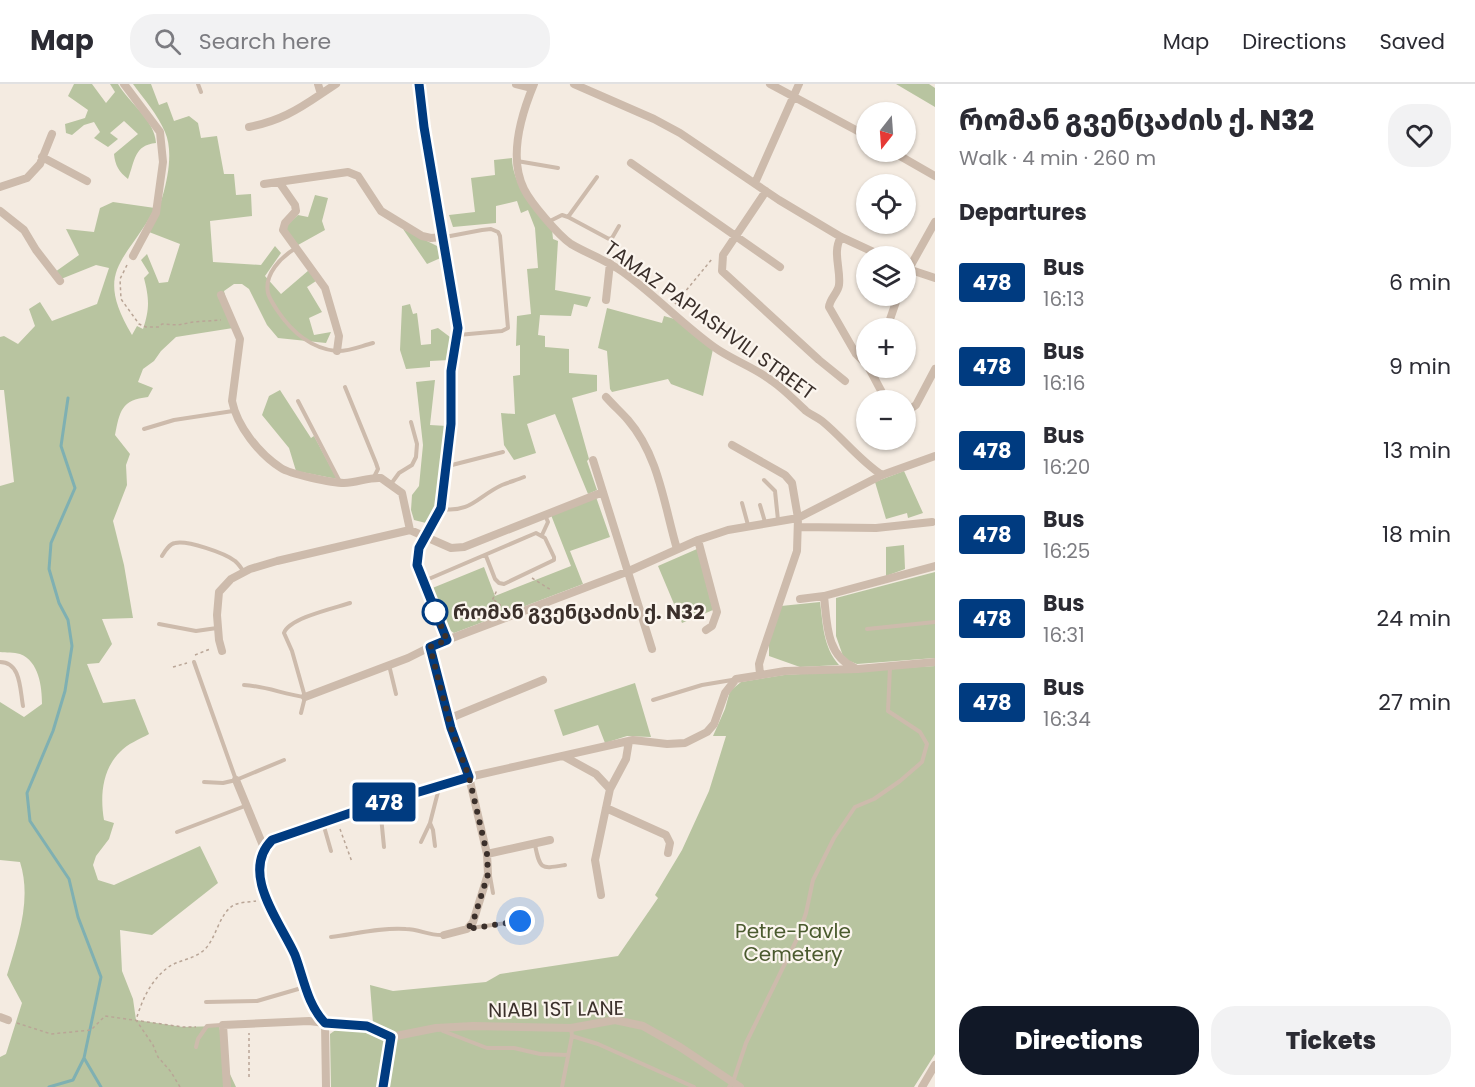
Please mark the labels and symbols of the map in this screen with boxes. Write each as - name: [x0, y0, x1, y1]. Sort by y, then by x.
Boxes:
- north arrow: [856, 102, 916, 162]
- street label: TAMAZ PAPIASHVILI STREET: [599, 234, 822, 406]
- place label: რომან გვენცაძის ქ. N32: [453, 598, 705, 626]
- marker: რომან გვენცაძის ქ. N32: [422, 599, 448, 625]
- line badge: 478: [350, 782, 418, 822]
- your location: [505, 906, 535, 936]
- park label: Petre-Pavle Cemetery: [735, 917, 851, 968]
- street label: NIABI 1ST LANE: [488, 994, 624, 1024]

